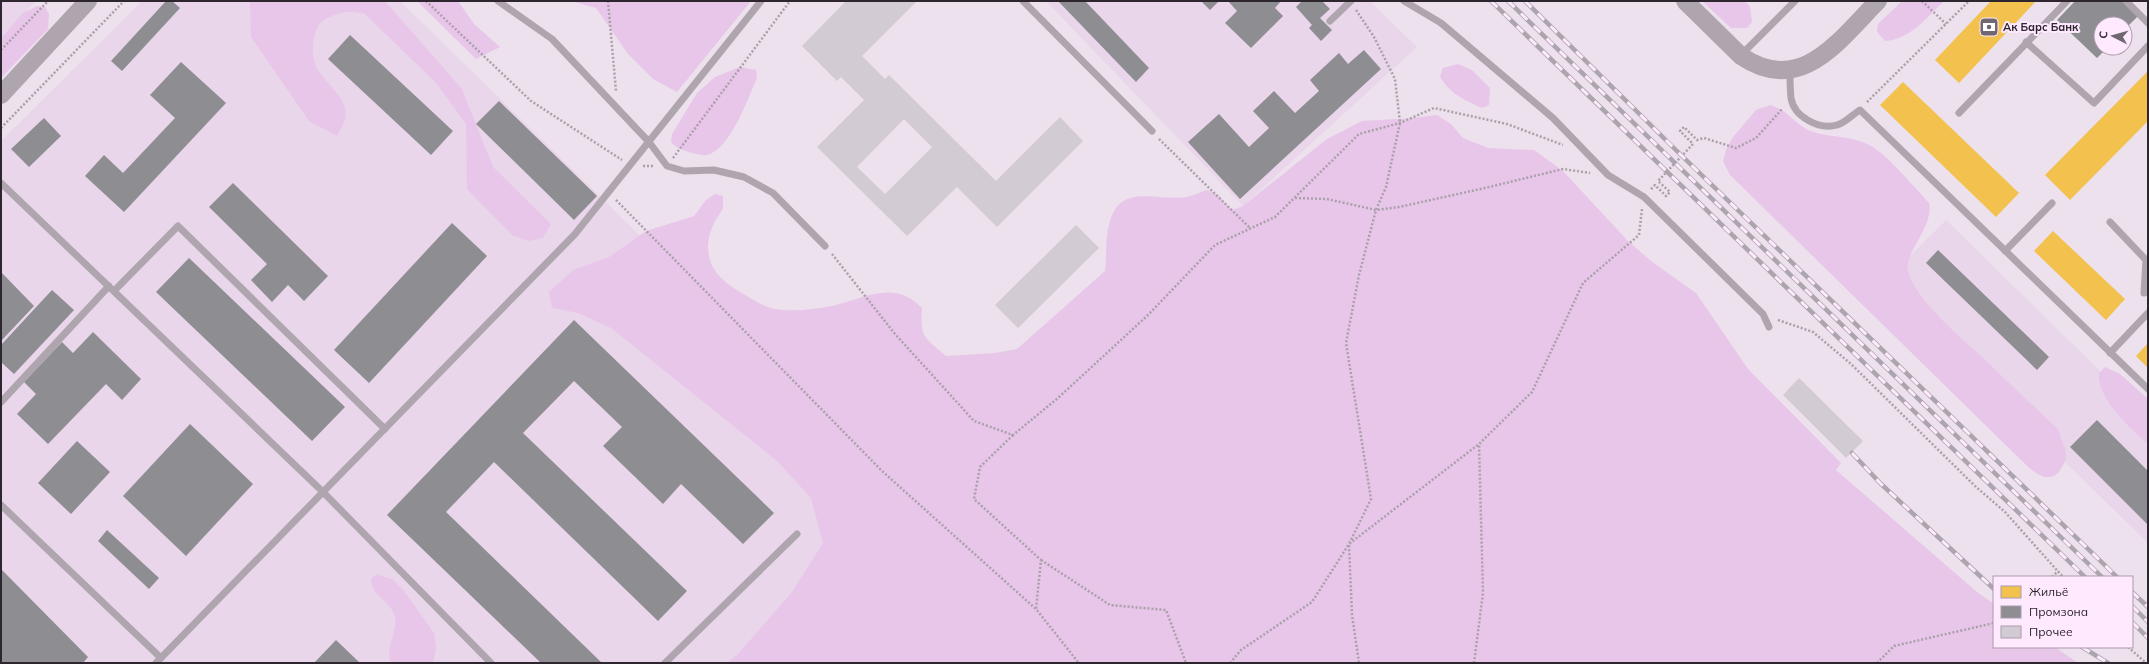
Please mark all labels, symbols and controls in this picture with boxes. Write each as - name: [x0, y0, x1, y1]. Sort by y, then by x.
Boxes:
- bank icon: Ак Барс Банк: [1978, 16, 2000, 38]
- north arrow: [2093, 16, 2133, 56]
- place label: Ак Барс Банк: [2003, 20, 2079, 34]
- text: С: [2096, 30, 2110, 39]
- legend: [1993, 576, 2133, 648]
- text: Жильё: [2029, 584, 2069, 599]
- text: Промзона: [2029, 604, 2088, 619]
- text: Прочее: [2029, 624, 2073, 639]

